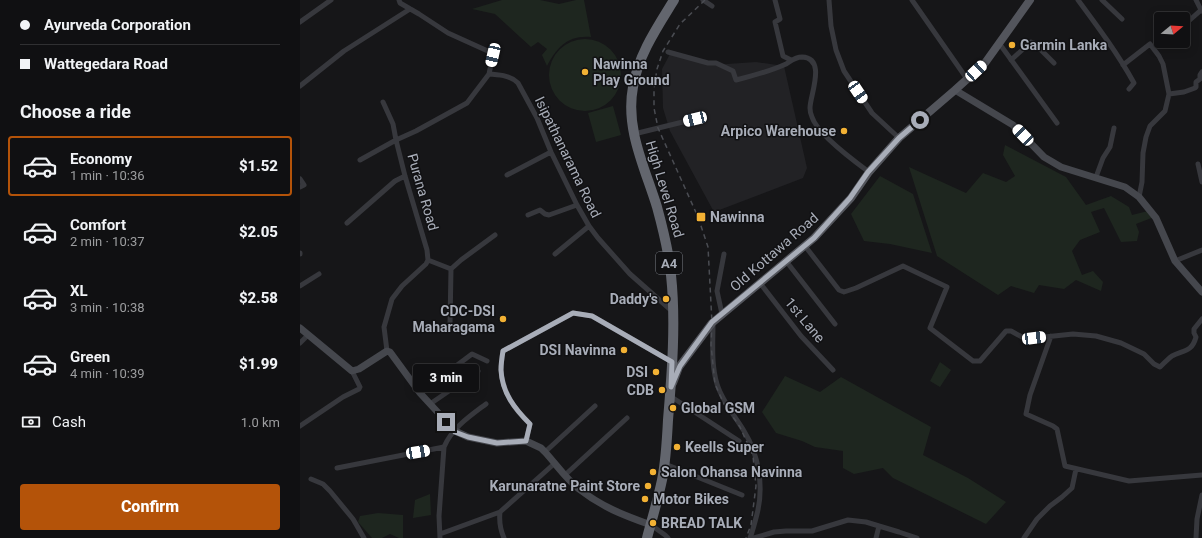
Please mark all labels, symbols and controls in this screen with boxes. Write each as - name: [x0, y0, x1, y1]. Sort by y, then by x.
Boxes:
- north arrow: [1154, 12, 1190, 48]
- map controls: [1154, 12, 1190, 48]
- text: Ayurveda Corporation: [44, 16, 191, 34]
- place label: Garmin Lanka: [1020, 37, 1108, 53]
- marker: Garmin Lanka: [1007, 40, 1017, 50]
- car: [484, 42, 502, 68]
- text: Wattegedara Road: [44, 55, 168, 73]
- place label: Nawinna Play Ground: [593, 56, 670, 88]
- car: [963, 58, 989, 84]
- marker: Nawinna Play Ground: [580, 67, 590, 77]
- car: [846, 79, 870, 105]
- street label: Isipathanarama Road: [532, 94, 604, 220]
- text: Choose a ride: [20, 101, 131, 122]
- car: [682, 110, 708, 128]
- route start: [911, 111, 929, 129]
- car: [1010, 122, 1036, 148]
- place label: Arpico Warehouse: [721, 123, 836, 139]
- marker: Arpico Warehouse: [839, 126, 849, 136]
- street label: High Level Road: [643, 139, 687, 239]
- icon: car: [22, 148, 58, 184]
- text: Economy: [70, 150, 132, 168]
- street label: Purana Road: [404, 152, 442, 232]
- text: $1.52: [239, 157, 278, 175]
- text: 1 min · 10:36: [70, 168, 145, 183]
- place label: Nawinna: [710, 209, 765, 225]
- street label: Old Kottawa Road: [727, 209, 821, 295]
- marker: Nawinna: [695, 211, 707, 223]
- icon: car: [22, 214, 58, 250]
- text: Comfort: [70, 216, 126, 234]
- text: $2.05: [239, 223, 278, 241]
- text: 2 min · 10:37: [70, 234, 145, 249]
- road number: A4: [656, 252, 682, 274]
- icon: car: [22, 280, 58, 316]
- text: XL: [70, 282, 88, 300]
- text: $2.58: [239, 289, 278, 307]
- place label: Daddy's: [610, 291, 658, 307]
- marker: Daddy's: [661, 294, 671, 304]
- street label: 1st Lane: [782, 294, 828, 346]
- text: 3 min · 10:38: [70, 300, 145, 315]
- place label: CDC-DSI Maharagama: [412, 303, 495, 335]
- marker: CDC-DSI Maharagama: [498, 314, 508, 324]
- car: [1021, 331, 1047, 345]
- place label: DSI Navinna: [539, 342, 617, 358]
- marker: DSI Navinna: [619, 345, 629, 355]
- icon: car: [22, 346, 58, 382]
- text: Green: [70, 348, 110, 366]
- text: $1.99: [239, 355, 278, 373]
- callout: 3 min: [413, 364, 479, 392]
- place label: DSI: [626, 364, 648, 380]
- text: 4 min · 10:39: [70, 366, 145, 381]
- marker: DSI: [651, 367, 661, 377]
- text: 3 min: [430, 370, 462, 385]
- place label: CDB: [627, 382, 654, 398]
- marker: CDB: [657, 385, 667, 395]
- place label: Global GSM: [681, 400, 755, 416]
- marker: Global GSM: [668, 403, 678, 413]
- icon: cash: [20, 411, 42, 433]
- text: Cash: [52, 413, 86, 431]
- route end: [437, 413, 455, 431]
- text: 1.0 km: [241, 415, 280, 430]
- place label: Keells Super: [685, 439, 764, 455]
- marker: Keells Super: [672, 442, 682, 452]
- car: [405, 444, 431, 460]
- place label: Salon Ohansa Navinna: [661, 464, 803, 480]
- marker: Salon Ohansa Navinna: [648, 467, 658, 477]
- place label: Karunaratne Paint Store: [489, 478, 640, 494]
- marker: Karunaratne Paint Store: [643, 481, 653, 491]
- button: Confirm: [20, 484, 280, 530]
- place label: Motor Bikes: [653, 491, 729, 507]
- marker: Motor Bikes: [640, 494, 650, 504]
- place label: BREAD TALK: [661, 515, 742, 531]
- marker: BREAD TALK: [648, 518, 658, 528]

